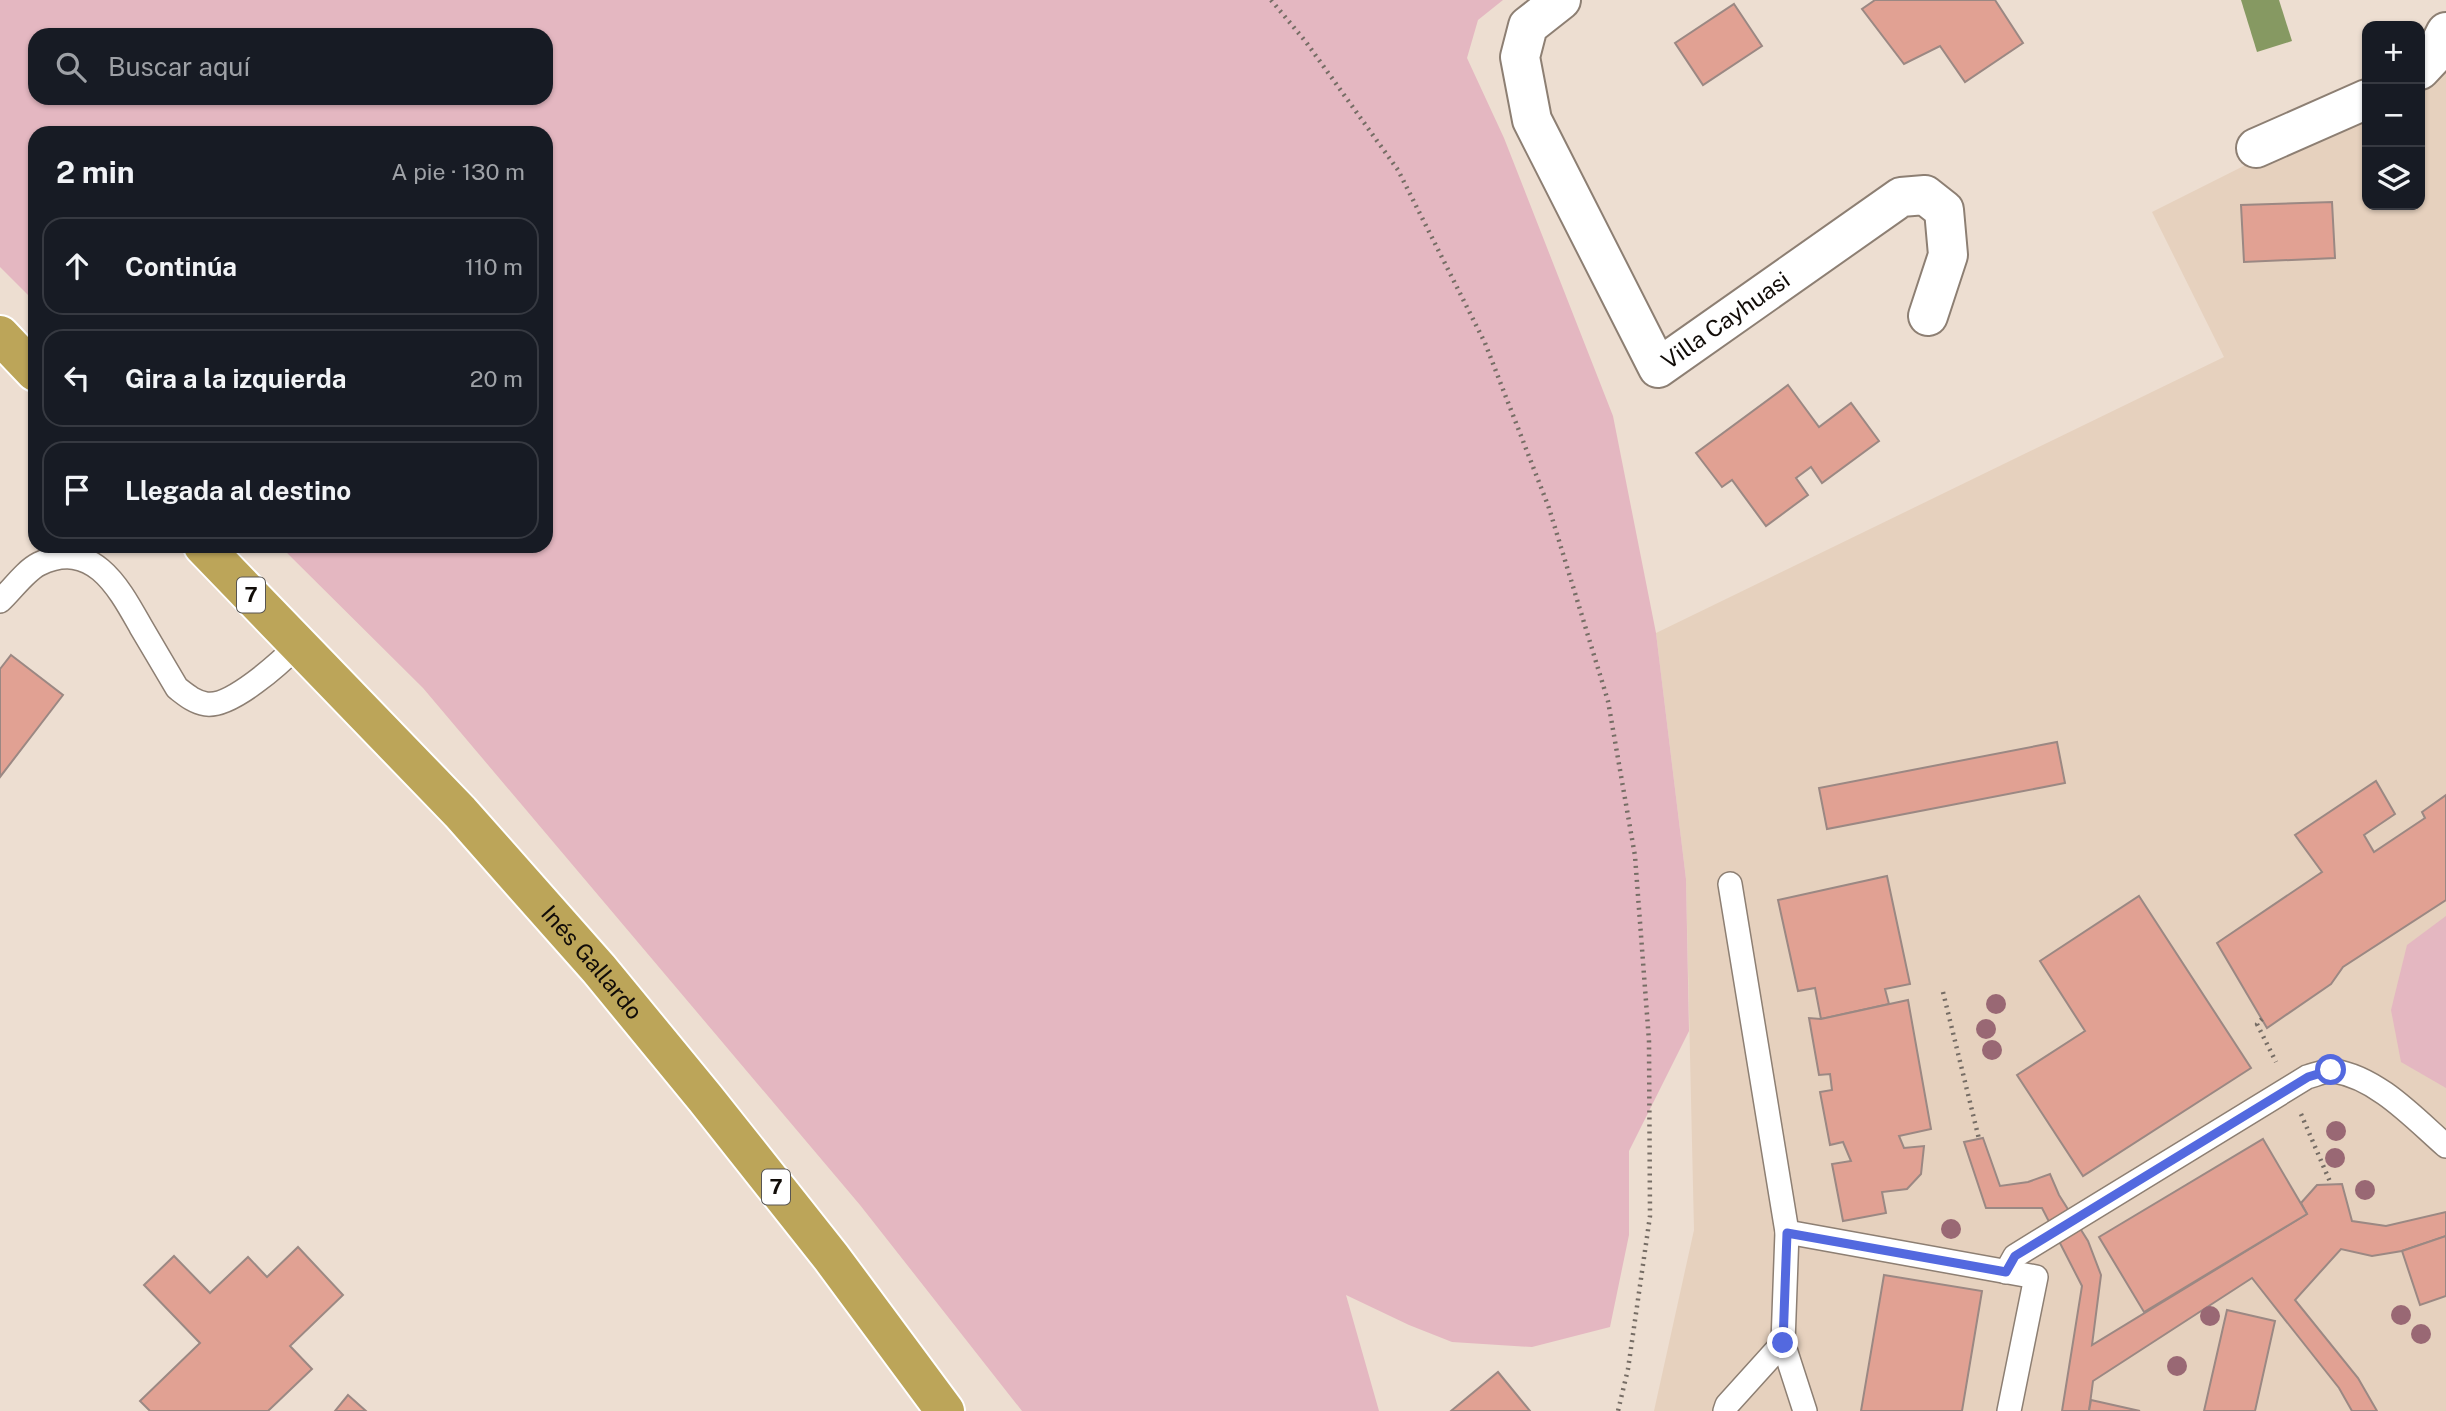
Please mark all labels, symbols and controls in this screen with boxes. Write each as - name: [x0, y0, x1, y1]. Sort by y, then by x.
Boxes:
- map controls: [2362, 21, 2425, 210]
- button: +: [2362, 21, 2425, 84]
- search box: [28, 28, 553, 105]
- icon: search: [52, 48, 90, 86]
- text: Buscar aquí: [108, 51, 250, 82]
- button: −: [2362, 84, 2425, 147]
- button: layers: [2362, 147, 2425, 210]
- text: 2 min: [56, 154, 135, 190]
- text: A pie · 130 m: [391, 158, 525, 185]
- icon: ahead: [58, 247, 96, 285]
- text: Continúa: [125, 251, 237, 282]
- text: 110 m: [465, 253, 523, 280]
- street label: Villa Cayhuasi: [1656, 266, 1794, 374]
- icon: left: [58, 359, 96, 397]
- text: Gira a la izquierda: [125, 363, 347, 394]
- text: 20 m: [470, 365, 523, 392]
- icon: arrive: [58, 471, 96, 509]
- text: Llegada al destino: [125, 475, 351, 506]
- road number: 7: [237, 578, 265, 612]
- street label: Inés Gallardo: [536, 900, 649, 1024]
- route start: [2315, 1054, 2346, 1085]
- road number: 7: [762, 1170, 790, 1204]
- route end: [1767, 1327, 1798, 1358]

